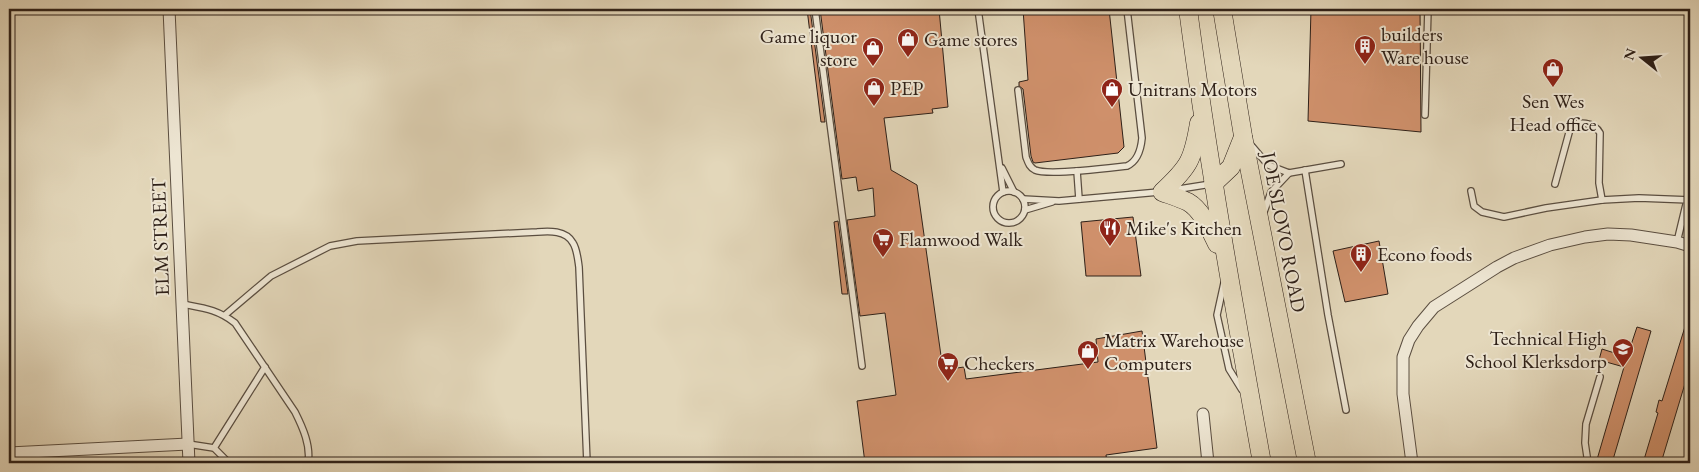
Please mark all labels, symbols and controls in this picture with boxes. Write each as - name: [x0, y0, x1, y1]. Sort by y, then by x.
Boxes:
- place label: builders Ware house: [1381, 21, 1469, 70]
- place label: Game liquor store: [760, 23, 857, 72]
- place label: Game stores: [924, 26, 1018, 52]
- shop icon: Game stores: [896, 27, 920, 58]
- north arrow: [1616, 32, 1666, 82]
- building icon: builders Ware house: [1353, 34, 1377, 65]
- shop icon: Game liquor store: [861, 36, 885, 67]
- text: N: [1619, 46, 1640, 62]
- shop icon: Sen Wes Head office: [1541, 57, 1565, 88]
- place label: PEP: [890, 75, 923, 101]
- shop icon: PEP: [862, 76, 886, 107]
- place label: Unitrans Motors: [1128, 76, 1257, 102]
- shop icon: Unitrans Motors: [1100, 77, 1124, 108]
- place label: Sen Wes Head office: [1509, 88, 1597, 137]
- street label: JOE SLOVO ROAD: [1255, 148, 1312, 314]
- street label: ELM STREET: [145, 177, 175, 296]
- place label: Mike's Kitchen: [1126, 215, 1243, 241]
- restaurant icon: Mike's Kitchen: [1098, 216, 1122, 247]
- place label: Flamwood Walk: [899, 226, 1023, 252]
- supermarket icon: Flamwood Walk: [871, 227, 895, 258]
- place label: Econo foods: [1377, 241, 1472, 267]
- building icon: Econo foods: [1349, 242, 1373, 273]
- place label: Technical High School Klerksdorp: [1465, 325, 1607, 374]
- place label: Matrix Warehouse Computers: [1104, 327, 1244, 376]
- school or university icon: Technical High School Klerksdorp: [1611, 337, 1635, 368]
- shop icon: Matrix Warehouse Computers: [1076, 339, 1100, 370]
- place label: Checkers: [964, 350, 1035, 376]
- supermarket icon: Checkers: [936, 351, 960, 382]

